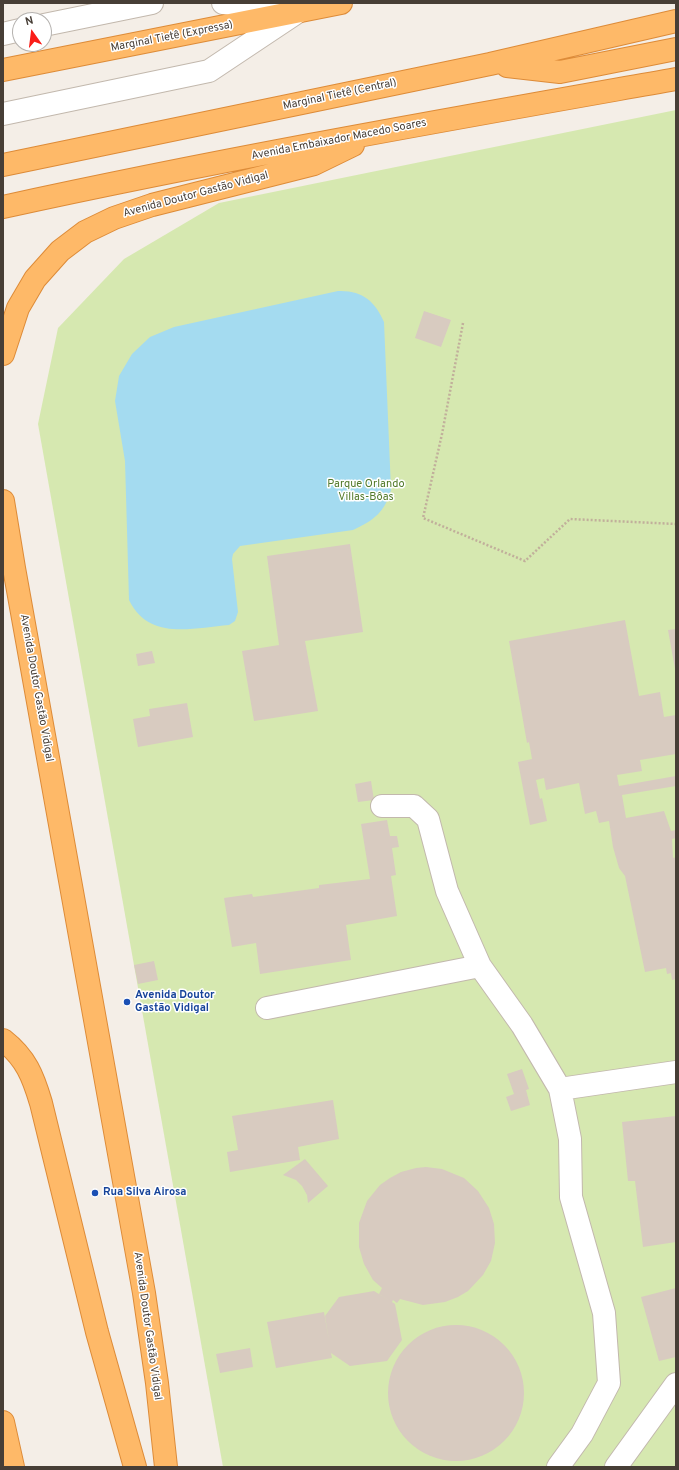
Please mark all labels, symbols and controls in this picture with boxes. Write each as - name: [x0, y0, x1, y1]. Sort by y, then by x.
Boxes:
- north arrow: [12, 12, 52, 52]
- text: N: [24, 14, 35, 29]
- street label: Marginal Tietê (Expressa): [110, 19, 234, 55]
- street label: Marginal Tietê (Central): [282, 77, 398, 113]
- street label: Avenida Embaixador Macedo Soares: [250, 117, 428, 163]
- street label: Avenida Doutor Gastão Vidigal: [122, 169, 270, 221]
- park label: Parque Orlando Villas-Bôas: [327, 478, 405, 504]
- street label: Avenida Doutor Gastão Vidigal: [17, 613, 55, 763]
- place label: Avenida Doutor Gastão Vidigal: [135, 989, 215, 1015]
- marker: Avenida Doutor Gastão Vidigal: [122, 997, 132, 1007]
- place label: Rua Silva Airosa: [103, 1186, 186, 1200]
- marker: Rua Silva Airosa: [90, 1188, 100, 1198]
- street label: Avenida Doutor Gastão Vidigal: [130, 1251, 164, 1401]

